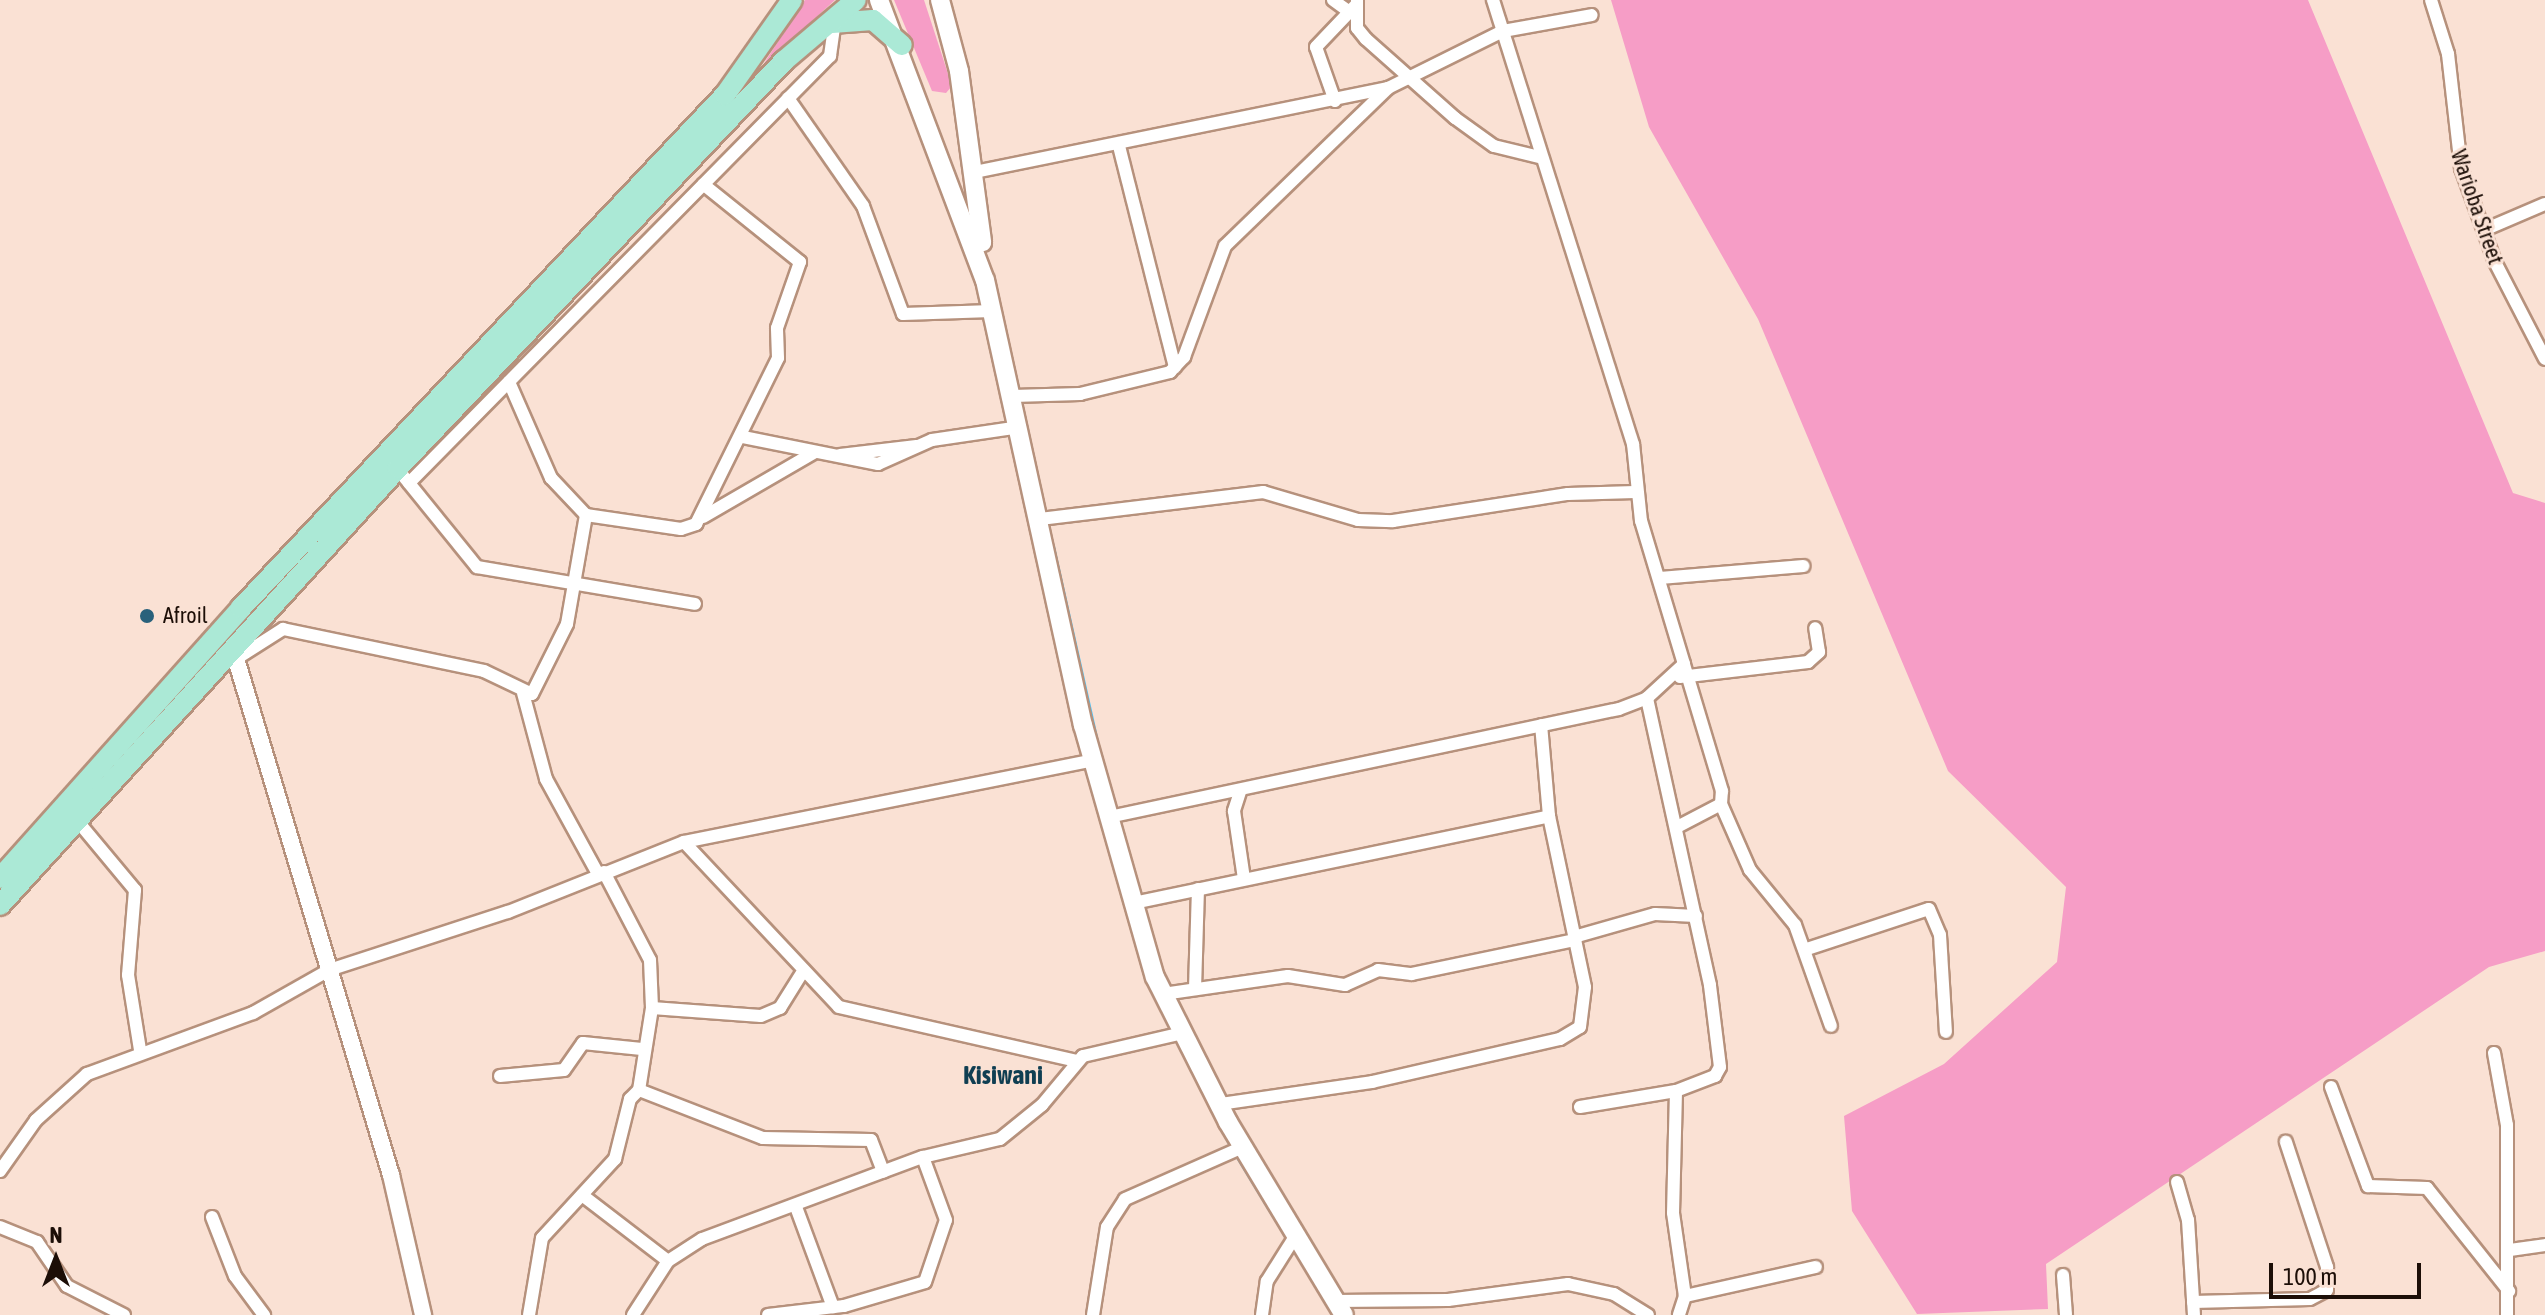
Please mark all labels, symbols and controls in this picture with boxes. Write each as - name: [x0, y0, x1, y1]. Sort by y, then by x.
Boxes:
- street label: Warioba Street: [2445, 146, 2509, 268]
- place label: Afroil: [163, 603, 208, 629]
- marker: Afroil: [138, 607, 156, 625]
- district label: Kisiwani: [963, 1060, 1043, 1092]
- north arrow: [16, 1219, 96, 1299]
- text: N: [50, 1222, 62, 1248]
- scale bar: [2273, 1247, 2425, 1297]
- text: 100 m: [2283, 1263, 2337, 1290]

